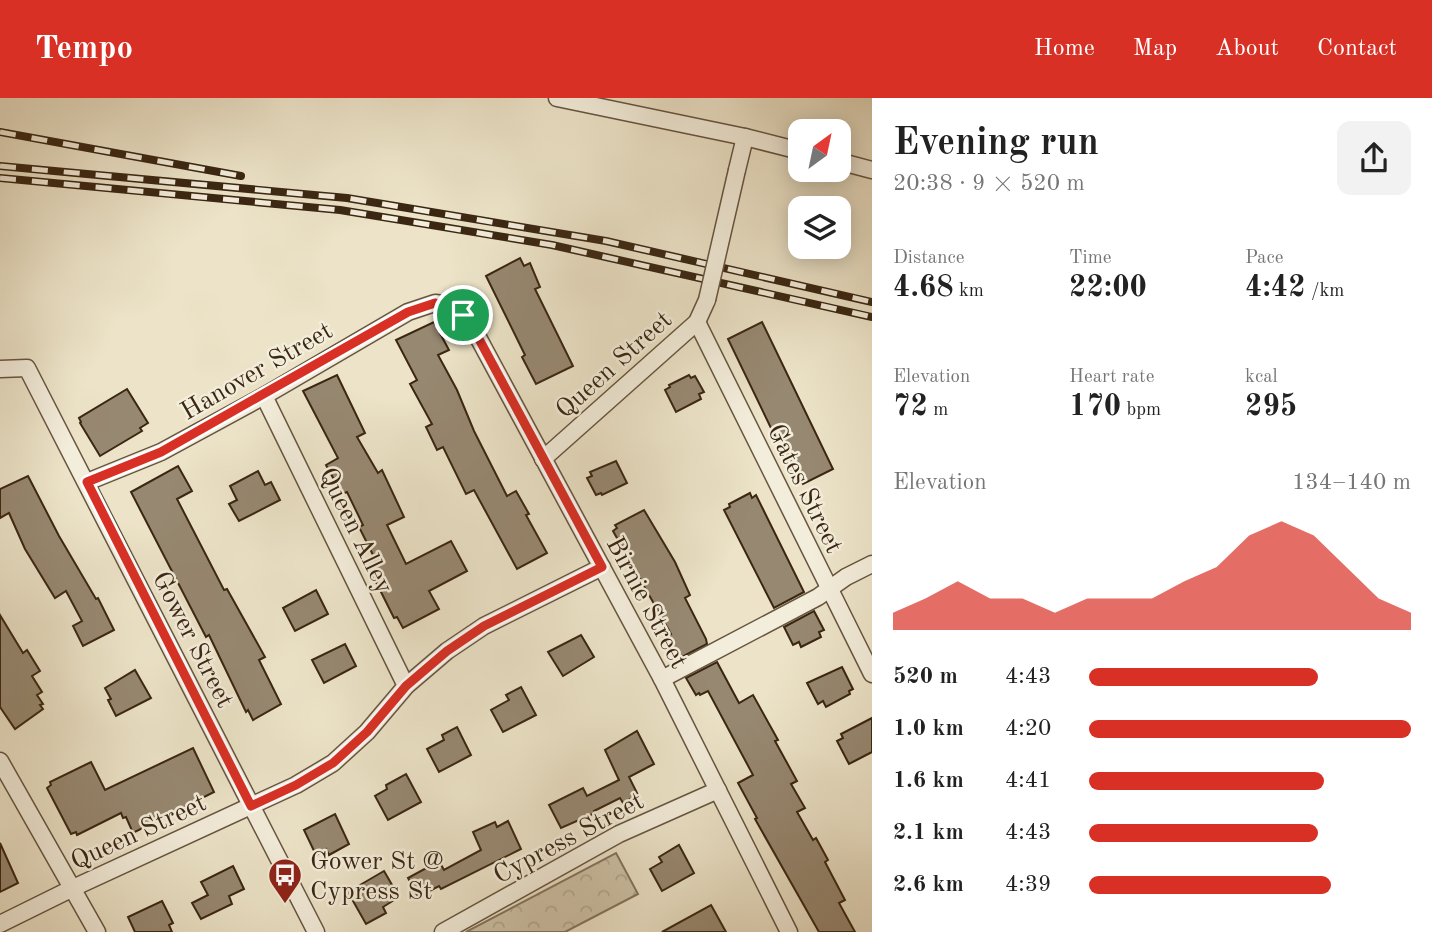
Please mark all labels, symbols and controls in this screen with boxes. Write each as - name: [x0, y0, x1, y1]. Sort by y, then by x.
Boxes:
- text: Tempo: [35, 33, 133, 66]
- text: Home: [1034, 37, 1095, 61]
- text: Map: [1133, 37, 1177, 61]
- text: About: [1215, 37, 1279, 61]
- text: Contact: [1317, 37, 1397, 61]
- north arrow: [788, 119, 850, 182]
- map controls: [788, 119, 851, 259]
- button: share: [1337, 121, 1411, 195]
- text: Evening run: [893, 125, 1099, 163]
- text: 20:38 · 9 × 520 m: [893, 172, 1085, 195]
- button: layers: [788, 196, 851, 259]
- text: Distance: [893, 249, 965, 268]
- text: Time: [1069, 249, 1112, 268]
- text: Pace: [1245, 249, 1284, 268]
- text: 4.68: [893, 273, 954, 303]
- text: 22:00: [1069, 273, 1147, 303]
- text: 4:42: [1245, 273, 1306, 303]
- text: km: [954, 282, 984, 301]
- text: /km: [1306, 282, 1344, 301]
- pin: [433, 285, 493, 345]
- icon: arrive: [444, 296, 482, 334]
- street label: Queen Street: [551, 307, 677, 424]
- street label: Hanover Street: [177, 318, 337, 426]
- text: Elevation: [893, 368, 970, 387]
- text: Heart rate: [1069, 368, 1154, 387]
- text: kcal: [1245, 368, 1278, 387]
- text: 72: [893, 392, 928, 422]
- text: 170: [1069, 392, 1121, 422]
- text: 295: [1245, 392, 1297, 422]
- text: m: [928, 401, 948, 420]
- text: bpm: [1121, 401, 1161, 420]
- street label: Gates Street: [762, 420, 847, 558]
- street label: Queen Alley: [313, 464, 397, 598]
- text: Elevation: [893, 471, 987, 494]
- text: 134–140 m: [1292, 471, 1411, 494]
- street label: Birnie Street: [601, 533, 692, 673]
- street label: Gower Street: [147, 568, 238, 712]
- text: 520 m: [893, 665, 958, 688]
- text: 4:43: [1005, 665, 1051, 688]
- text: 1.0 km: [893, 717, 964, 740]
- text: 4:20: [1005, 717, 1051, 740]
- text: 1.6 km: [893, 769, 964, 792]
- text: 4:41: [1005, 769, 1051, 792]
- street label: Cypress Street: [490, 788, 648, 889]
- street label: Queen Street: [67, 790, 211, 875]
- text: 2.1 km: [893, 821, 964, 844]
- text: 4:43: [1005, 821, 1051, 844]
- place label: Gower St @ Cypress St: [310, 849, 444, 905]
- bus stop icon: Gower St @ Cypress St: [266, 856, 304, 905]
- text: 2.6 km: [893, 873, 964, 896]
- text: 4:39: [1005, 873, 1051, 896]

